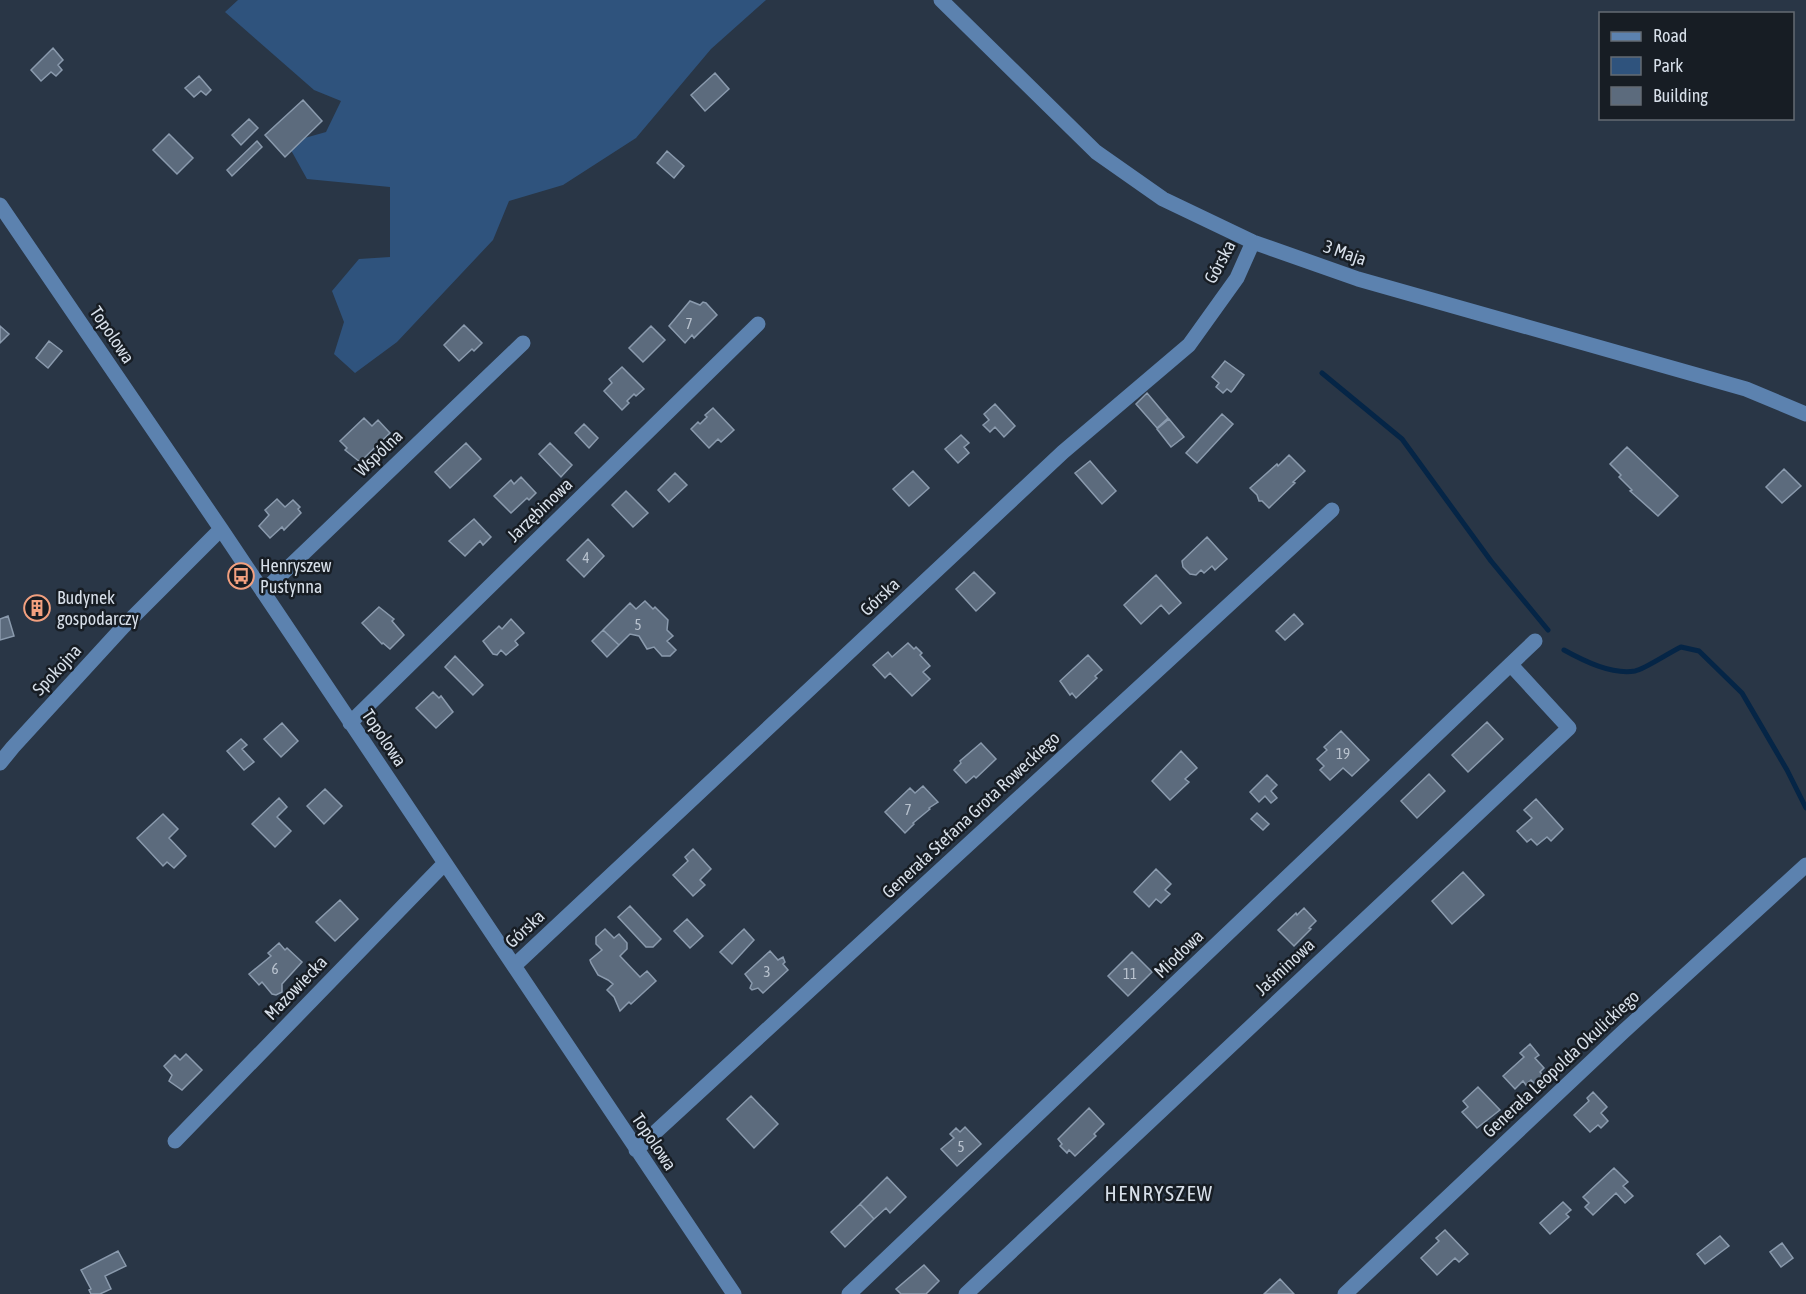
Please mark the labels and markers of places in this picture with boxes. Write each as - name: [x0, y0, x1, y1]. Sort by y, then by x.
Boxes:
- place label: Henryszew Pustynna: [260, 555, 332, 597]
- bus stop icon: Henryszew Pustynna: [226, 561, 256, 591]
- place label: Budynek gospodarczy: [57, 587, 139, 629]
- building icon: Budynek gospodarczy: [22, 593, 52, 623]

